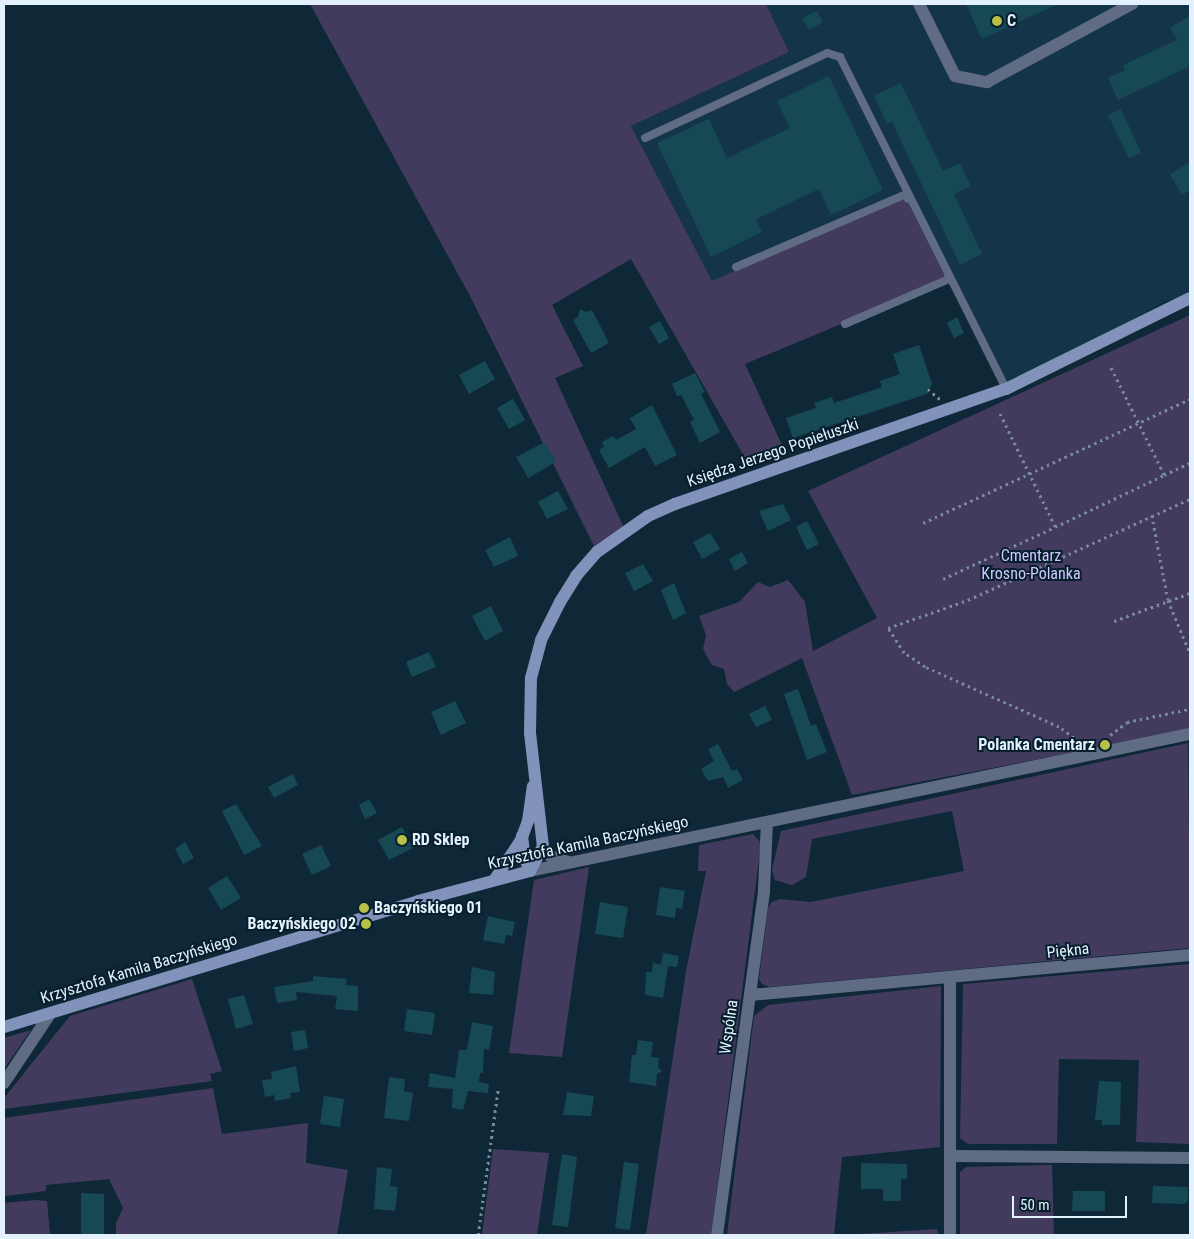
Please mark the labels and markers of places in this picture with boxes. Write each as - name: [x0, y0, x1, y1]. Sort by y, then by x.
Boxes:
- place label: C: [1007, 11, 1016, 31]
- marker: C: [991, 15, 1003, 27]
- place label: Polanka Cmentarz: [978, 735, 1095, 755]
- marker: Polanka Cmentarz: [1099, 739, 1111, 751]
- place label: RD Sklep: [412, 830, 469, 850]
- marker: RD Sklep: [396, 834, 408, 846]
- place label: Baczyńskiego 01: [374, 898, 483, 918]
- marker: Baczyńskiego 01: [358, 902, 370, 914]
- place label: Baczyńskiego 02: [247, 914, 356, 934]
- marker: Baczyńskiego 02: [360, 918, 372, 930]

